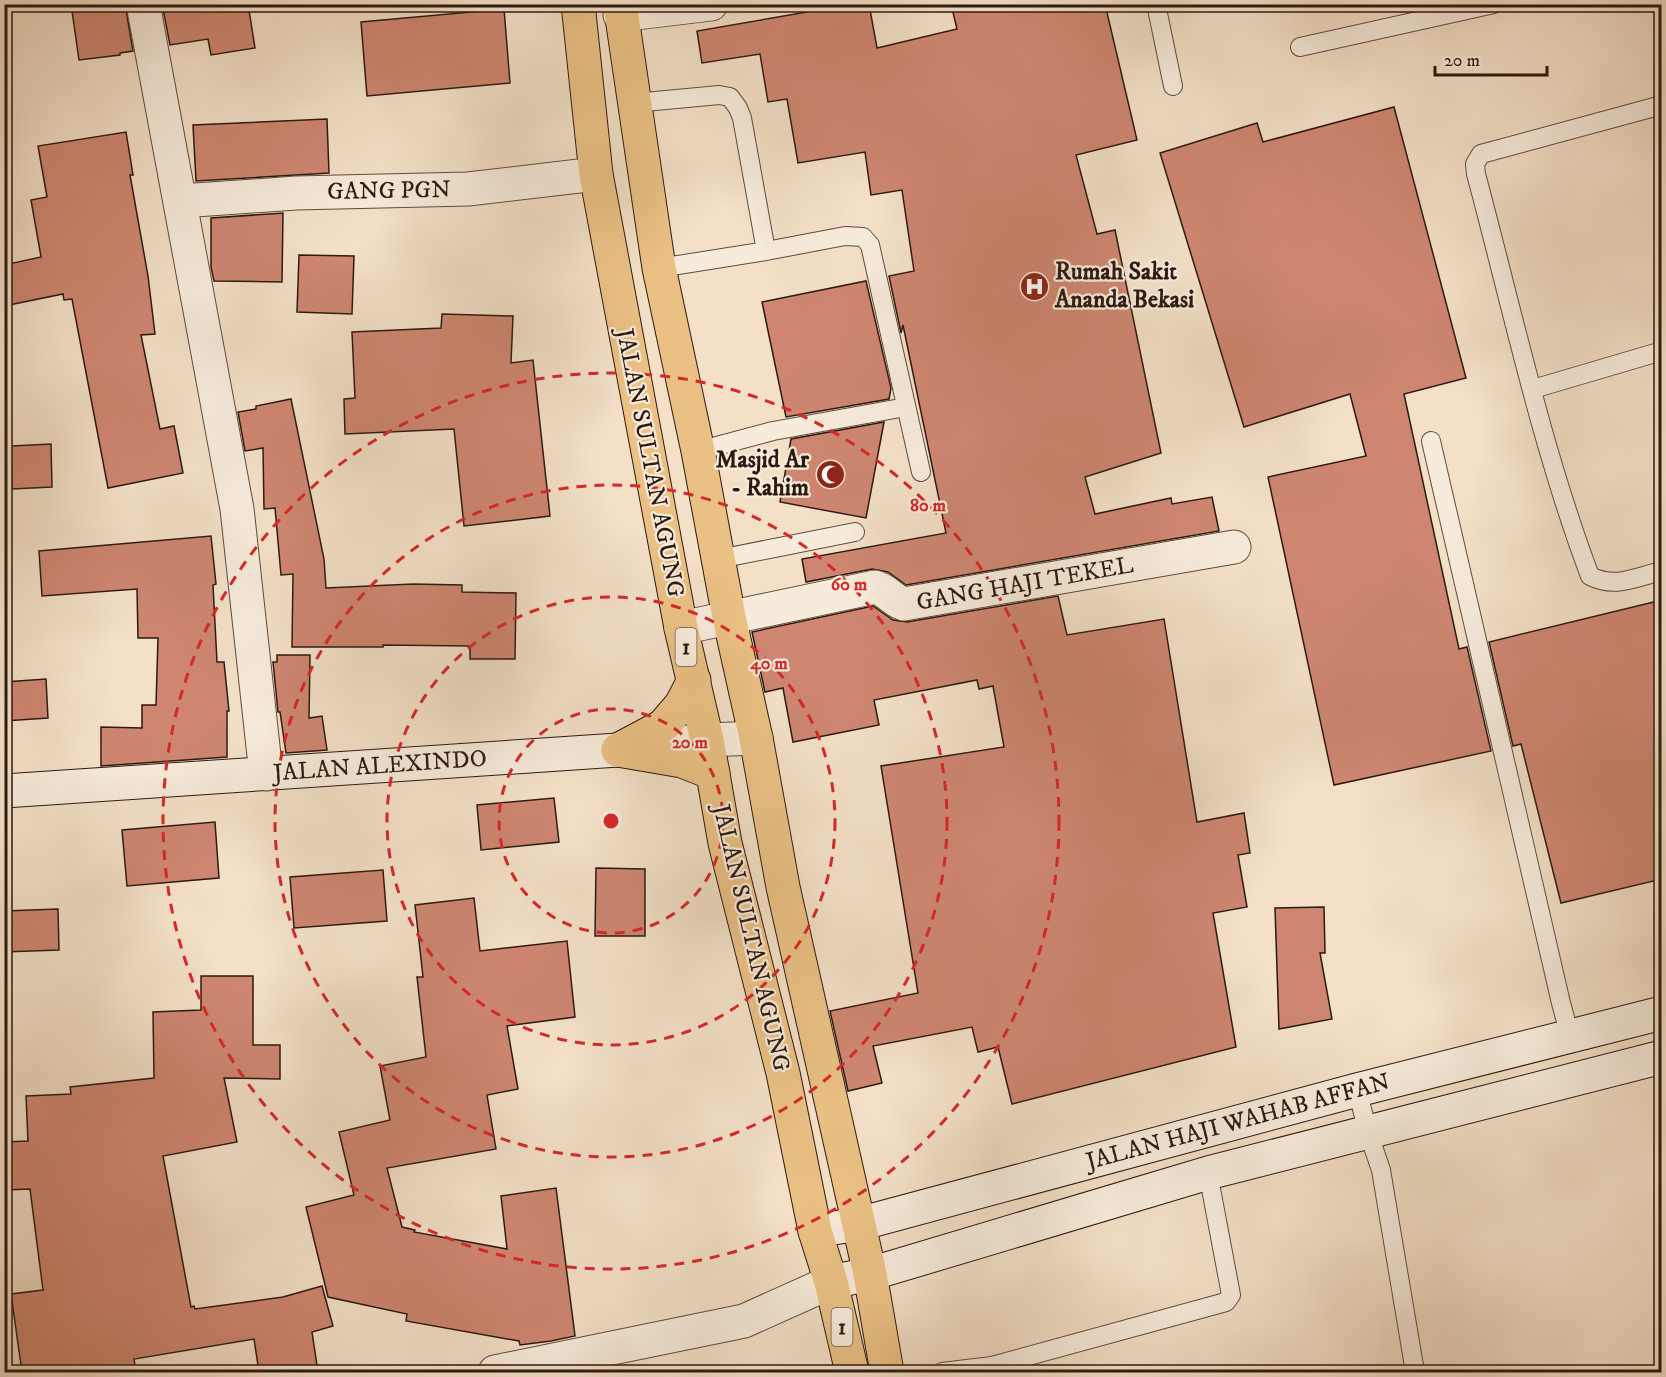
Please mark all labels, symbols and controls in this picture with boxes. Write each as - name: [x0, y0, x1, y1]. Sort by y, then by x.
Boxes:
- scale bar: [1435, 39, 1548, 77]
- text: 20 m: [1444, 50, 1480, 72]
- street label: GANG PGN: [327, 175, 451, 207]
- place label: Rumah Sakit Ananda Bekasi: [1054, 257, 1194, 315]
- hospital icon: Rumah Sakit Ananda Bekasi: [1018, 270, 1050, 302]
- street label: JALAN SULTAN AGUNG: [609, 324, 691, 600]
- place label: Masjid Ar - Rahim: [716, 445, 810, 503]
- mosque icon: Masjid Ar - Rahim: [814, 458, 846, 490]
- text: 80 m: [910, 495, 947, 517]
- street label: GANG HAJI TEKEL: [914, 550, 1136, 618]
- text: 60 m: [831, 574, 868, 596]
- road number: 1: [676, 628, 696, 666]
- text: 40 m: [749, 653, 788, 675]
- text: 20 m: [672, 732, 708, 754]
- street label: JALAN ALEXINDO: [270, 744, 488, 789]
- street label: JALAN SULTAN AGUNG: [705, 800, 796, 1075]
- centre of rings: [601, 811, 621, 831]
- street label: JALAN HAJI WAHAB AFFAN: [1081, 1067, 1393, 1178]
- road number: 1: [832, 1308, 852, 1346]

